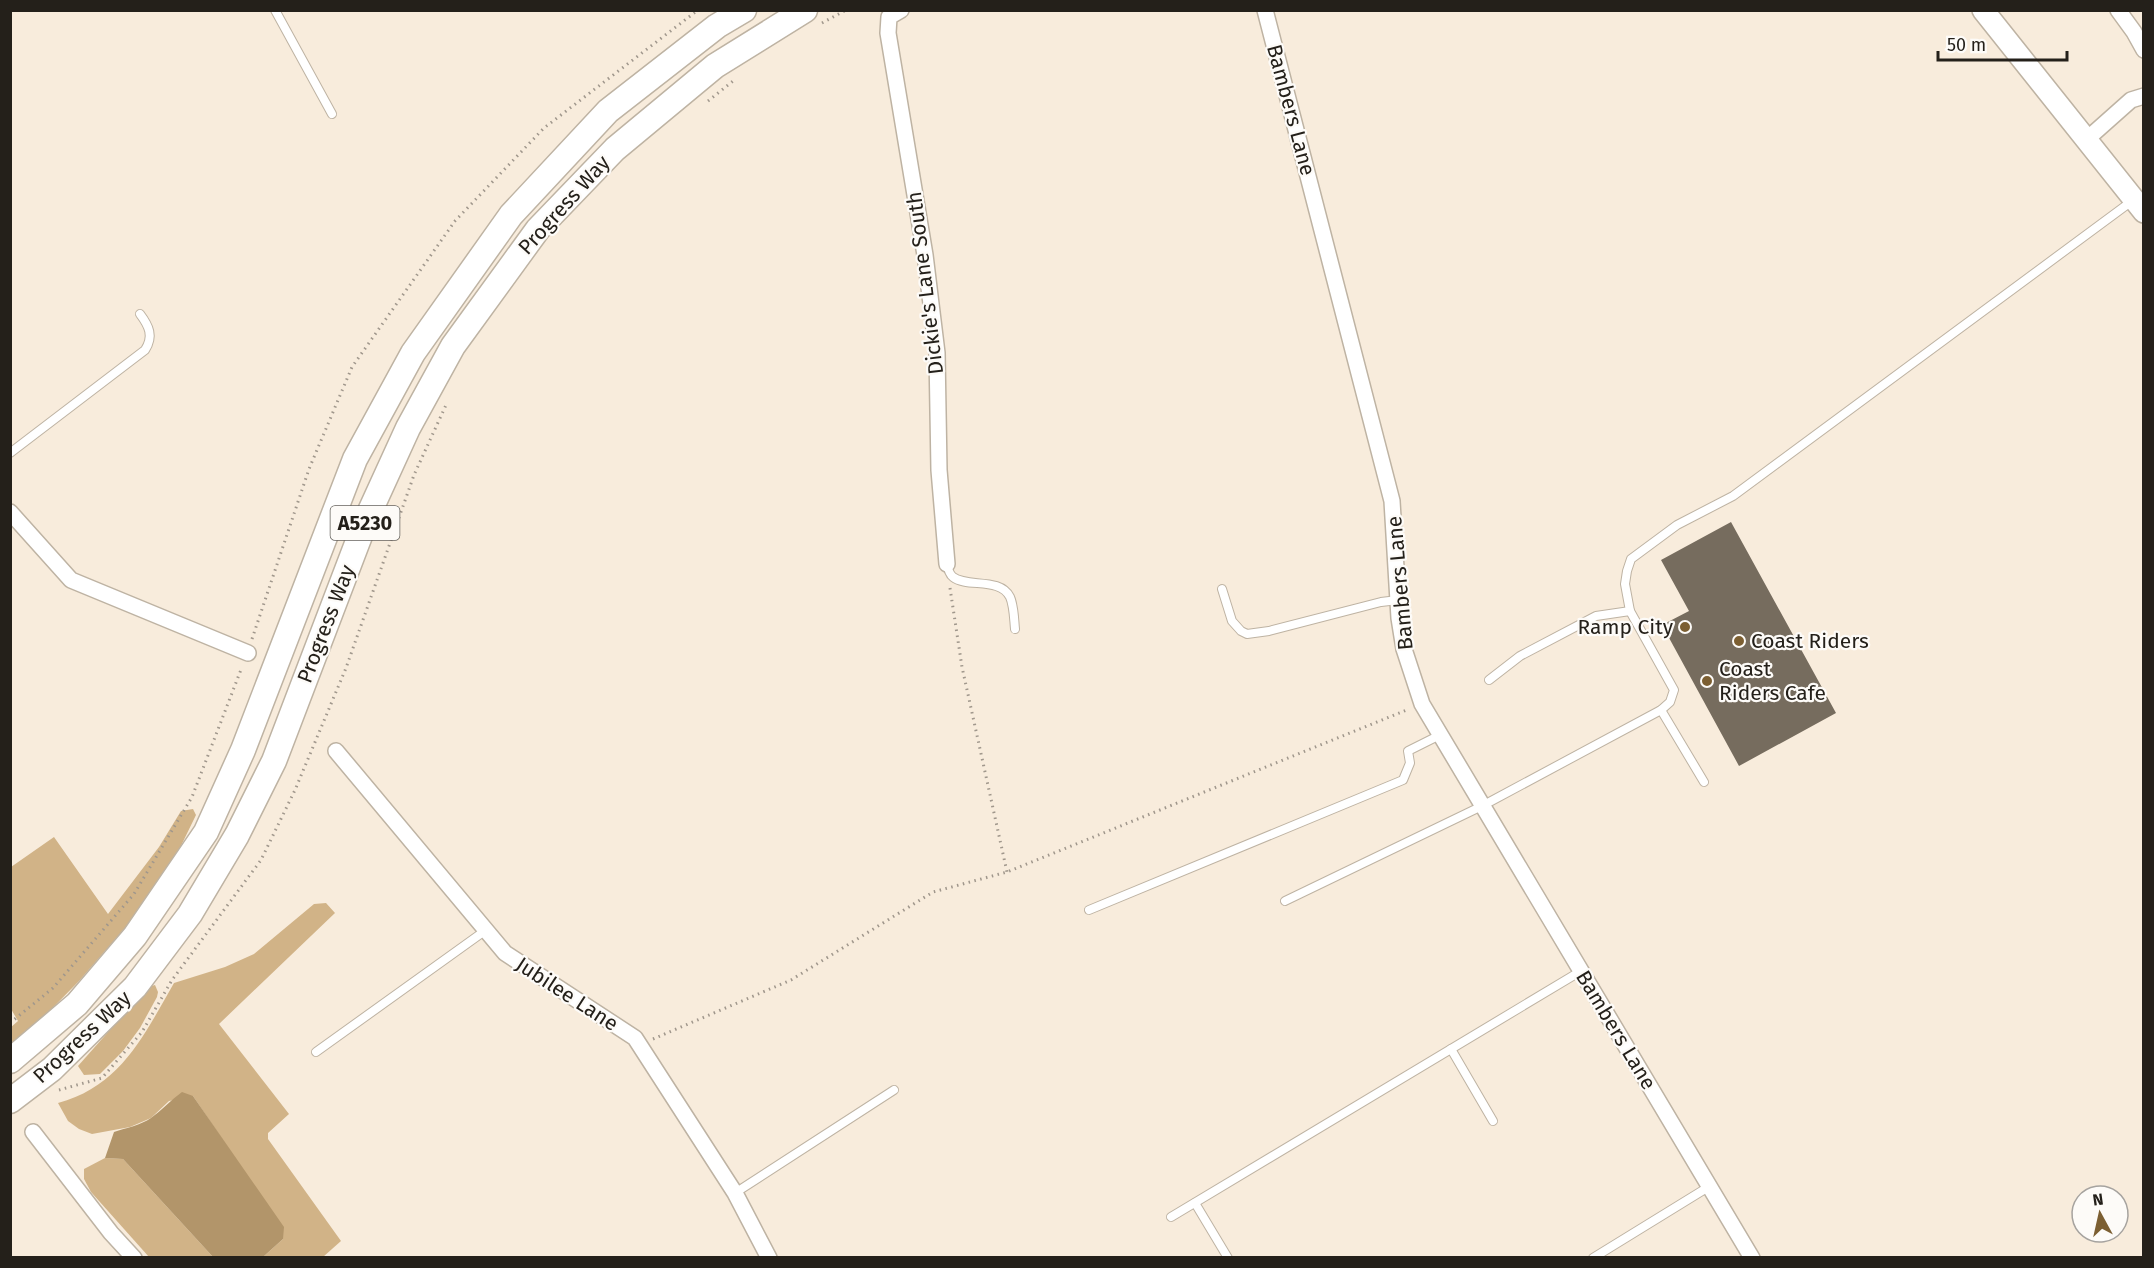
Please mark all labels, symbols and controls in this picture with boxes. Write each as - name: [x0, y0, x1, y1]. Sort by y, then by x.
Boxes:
- scale bar: [1938, 24, 2067, 62]
- text: 50 m: [1947, 34, 1986, 56]
- street label: Bambers Lane: [1261, 42, 1321, 178]
- street label: Progress Way: [513, 150, 616, 260]
- street label: Dickie's Lane South: [901, 190, 949, 376]
- road number: A5230: [330, 506, 400, 540]
- street label: Bambers Lane: [1381, 515, 1419, 651]
- street label: Progress Way: [292, 561, 361, 687]
- place label: Ramp City: [1578, 614, 1674, 640]
- marker: Ramp City: [1678, 620, 1692, 634]
- place label: Coast Riders: [1751, 628, 1869, 654]
- marker: Coast Riders: [1732, 634, 1746, 648]
- place label: Coast Riders Cafe: [1719, 656, 1826, 706]
- marker: Coast Riders Cafe: [1700, 674, 1714, 688]
- street label: Jubilee Lane: [511, 951, 623, 1037]
- street label: Bambers Lane: [1570, 966, 1662, 1094]
- street label: Progress Way: [28, 985, 137, 1089]
- north arrow: [2070, 1184, 2130, 1244]
- text: N: [2091, 1189, 2105, 1210]

